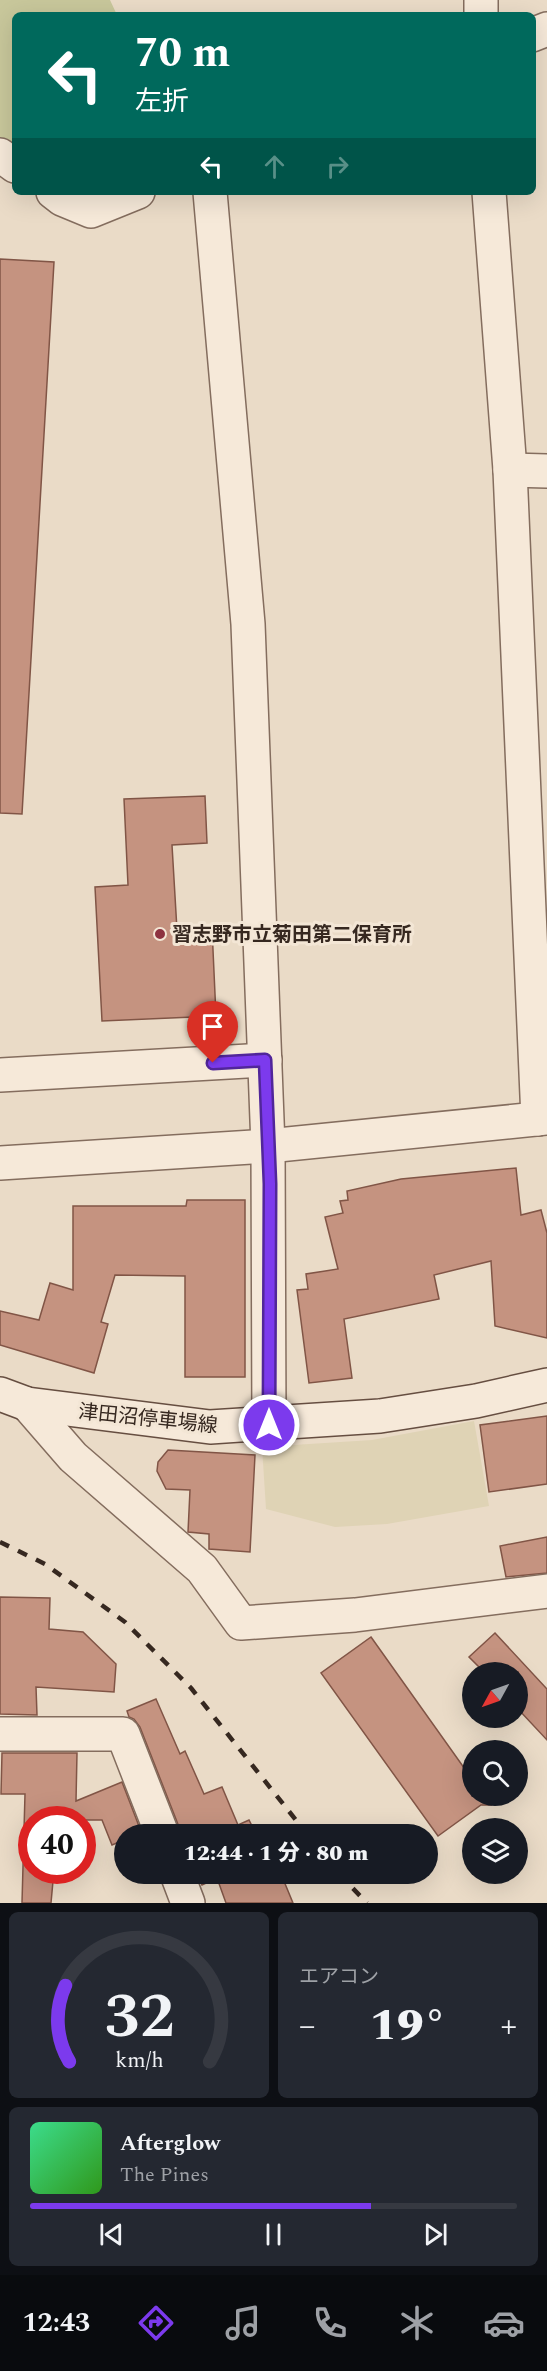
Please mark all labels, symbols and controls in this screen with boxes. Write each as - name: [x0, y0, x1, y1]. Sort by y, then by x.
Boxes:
- text: 70 m: [135, 22, 230, 85]
- icon: left: [36, 36, 114, 114]
- text: 左折: [135, 81, 189, 123]
- icon: left: [195, 150, 228, 183]
- icon: ahead: [258, 150, 291, 183]
- icon: right: [321, 150, 354, 183]
- place label: 習志野市立菊田第二保育所: [172, 920, 412, 950]
- marker: 習志野市立菊田第二保育所: [153, 927, 167, 941]
- pin: [187, 1001, 238, 1063]
- icon: arrive: [196, 1010, 229, 1043]
- position arrow: [237, 1393, 301, 1457]
- street label: 津田沼停車場線: [77, 1397, 219, 1441]
- north arrow: [462, 1662, 528, 1728]
- map controls: [462, 1662, 528, 1884]
- button: search: [462, 1740, 528, 1806]
- speed limit sign: 40: [18, 1806, 96, 1884]
- button: layers: [462, 1818, 528, 1884]
- text: 12:44 · 1 分 · 80 m: [184, 1837, 368, 1870]
- text: エアコン: [299, 1962, 379, 1992]
- text: 32: [104, 1970, 174, 2065]
- text: 19°: [370, 1991, 446, 2060]
- text: −: [299, 2001, 316, 2051]
- text: +: [500, 2001, 517, 2051]
- text: km/h: [115, 2044, 163, 2077]
- text: Afterglow: [120, 2127, 220, 2160]
- text: The Pines: [120, 2160, 209, 2190]
- icon: previous: [95, 2218, 128, 2251]
- icon: pause: [257, 2218, 290, 2251]
- icon: next: [419, 2218, 452, 2251]
- text: 12:43: [22, 2302, 90, 2344]
- icon: directions: [135, 2302, 177, 2344]
- icon: music: [222, 2302, 264, 2344]
- icon: phone: [309, 2302, 351, 2344]
- icon: climate: [396, 2302, 438, 2344]
- icon: car: [483, 2302, 525, 2344]

